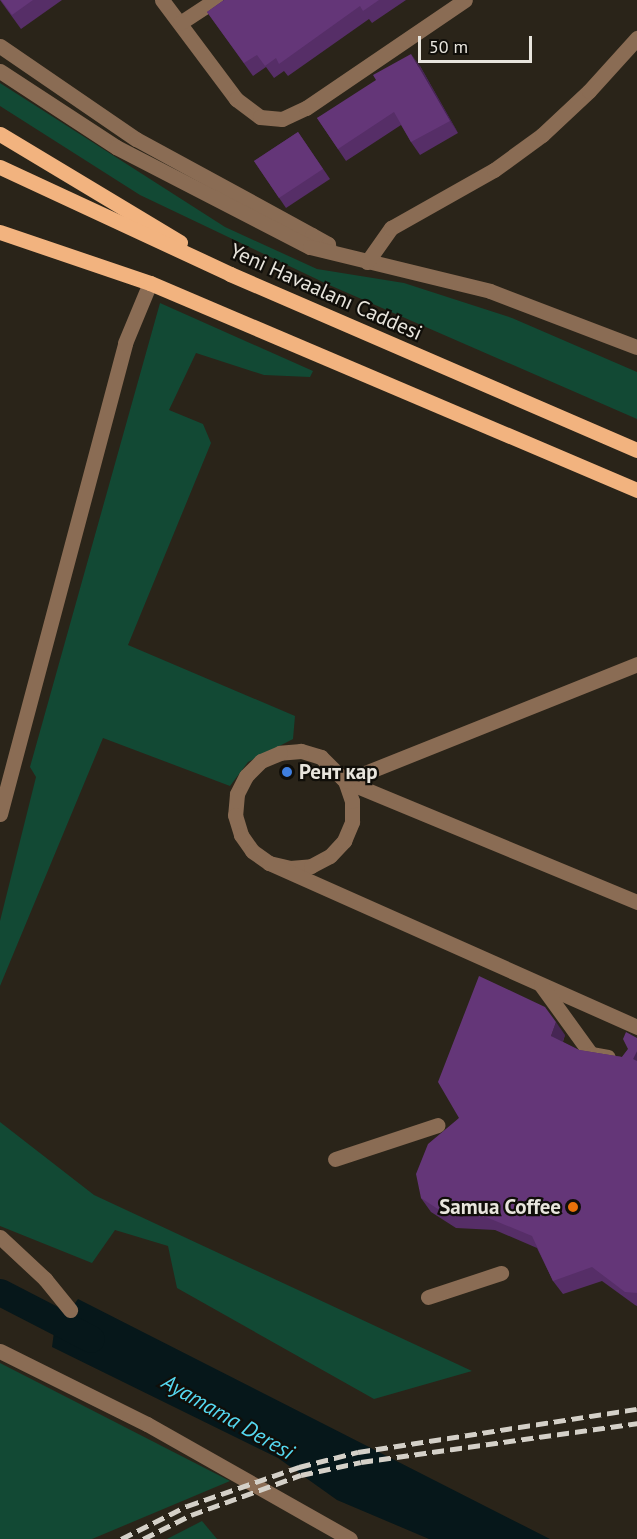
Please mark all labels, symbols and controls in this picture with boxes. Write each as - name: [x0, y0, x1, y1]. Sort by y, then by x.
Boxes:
- scale bar: [421, 24, 535, 62]
- text: 50 m: [429, 35, 468, 58]
- street label: Yeni Havaalanı Caddesi: [226, 238, 426, 346]
- place label: Рент кар: [299, 759, 378, 785]
- marker: Рент кар: [280, 765, 294, 779]
- place label: Samua Coffee: [439, 1194, 561, 1220]
- marker: Samua Coffee: [566, 1200, 580, 1214]
- water label: Ayamama Deresi: [157, 1369, 299, 1465]

